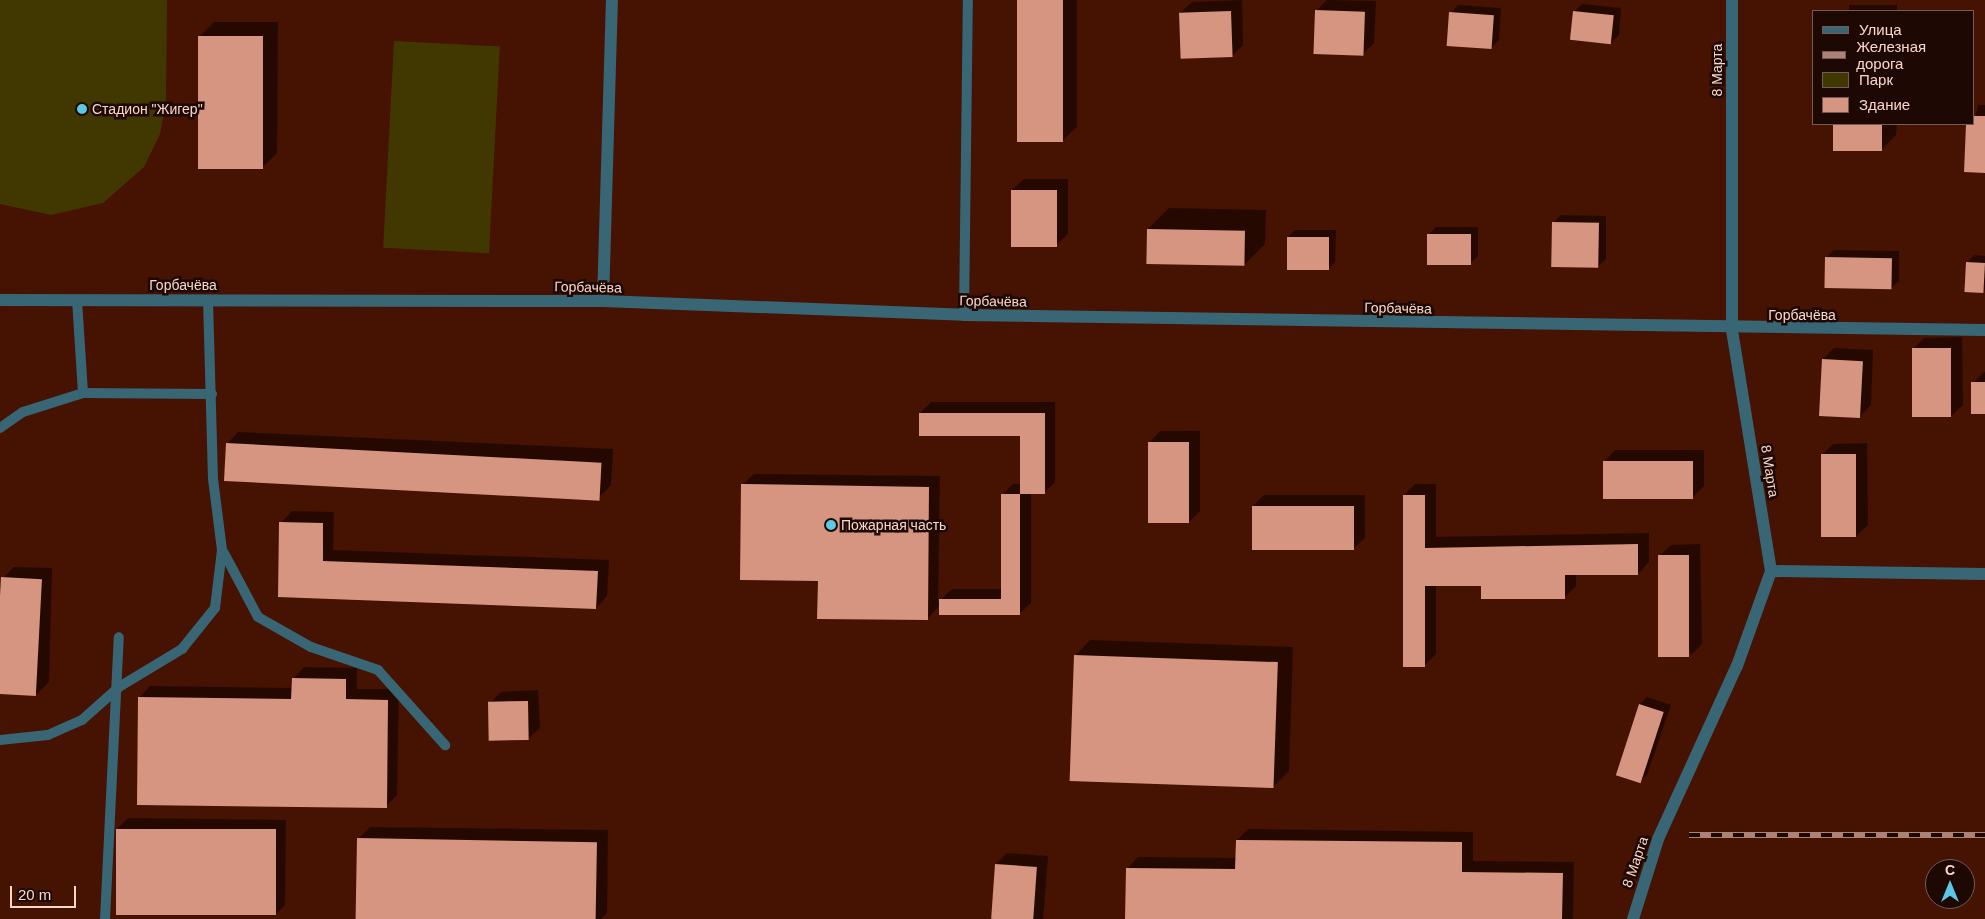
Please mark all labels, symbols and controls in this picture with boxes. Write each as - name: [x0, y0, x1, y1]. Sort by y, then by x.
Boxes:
- legend: [1812, 10, 1975, 125]
- text: Улица: [1859, 21, 1902, 38]
- text: Железная дорога: [1856, 38, 1926, 72]
- street label: 8 Марта: [1709, 44, 1725, 96]
- text: Парк: [1859, 71, 1893, 88]
- text: Здание: [1859, 96, 1910, 113]
- place label: Стадион "Жигер": [92, 101, 203, 117]
- marker: Стадион "Жигер": [76, 103, 88, 115]
- street label: Горбачёва: [149, 277, 217, 293]
- street label: Горбачёва: [554, 278, 622, 296]
- street label: Горбачёва: [959, 292, 1027, 310]
- street label: Горбачёва: [1364, 299, 1432, 317]
- street label: Горбачёва: [1768, 307, 1836, 323]
- street label: 8 Марта: [1758, 444, 1782, 498]
- place label: Пожарная часть: [841, 517, 946, 533]
- marker: Пожарная часть: [825, 519, 837, 531]
- street label: 8 Марта: [1618, 834, 1652, 890]
- north arrow: [1925, 859, 1975, 909]
- text: С: [1945, 862, 1955, 878]
- scale bar: [12, 876, 79, 908]
- text: 20 m: [18, 886, 51, 903]

